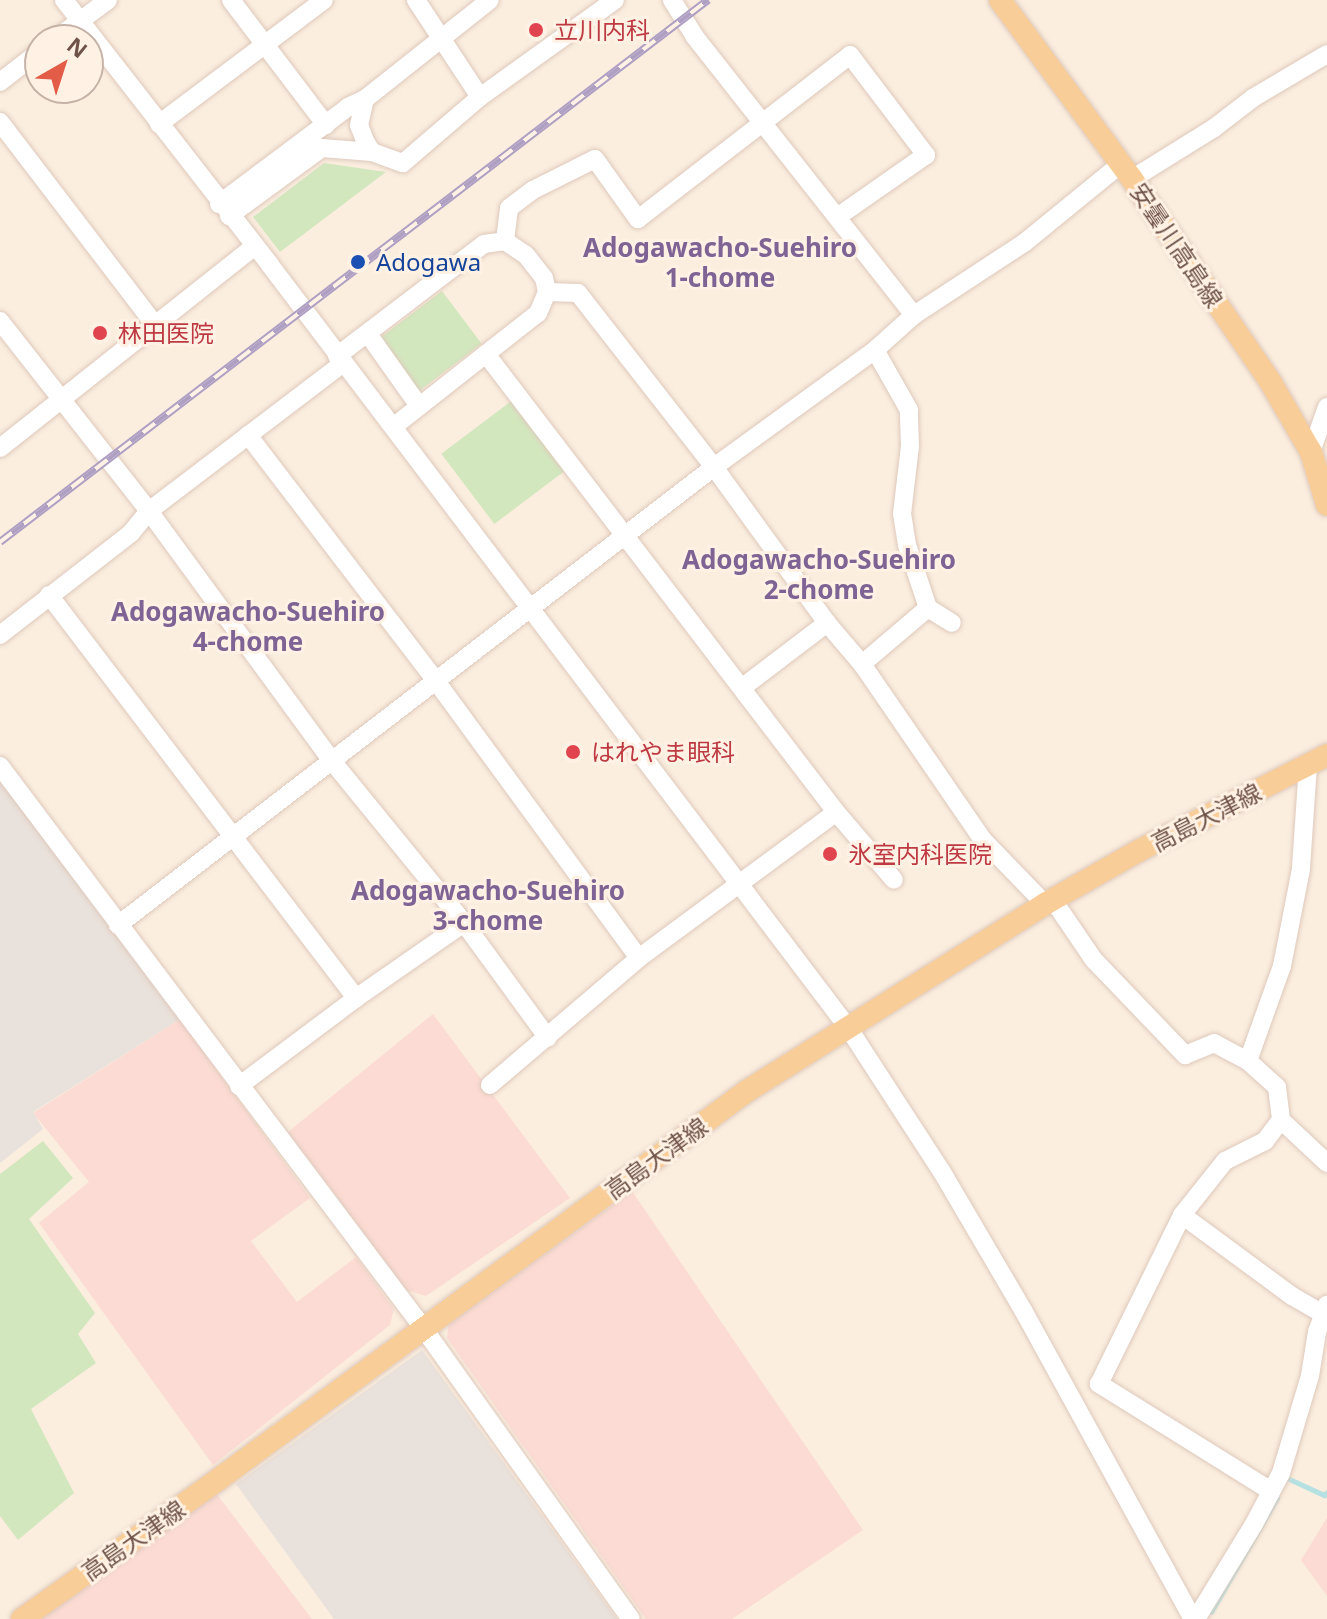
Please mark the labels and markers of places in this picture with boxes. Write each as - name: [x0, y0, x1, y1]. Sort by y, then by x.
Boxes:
- place label: 立川内科: [554, 16, 650, 44]
- marker: 立川内科: [525, 19, 547, 41]
- place label: Adogawa: [376, 248, 481, 276]
- marker: Adogawa: [347, 251, 369, 273]
- place label: 林田医院: [118, 319, 214, 347]
- marker: 林田医院: [89, 322, 111, 344]
- place label: はれやま眼科: [591, 738, 735, 766]
- marker: はれやま眼科: [562, 741, 584, 763]
- place label: 氷室内科医院: [848, 840, 992, 868]
- marker: 氷室内科医院: [819, 843, 841, 865]

